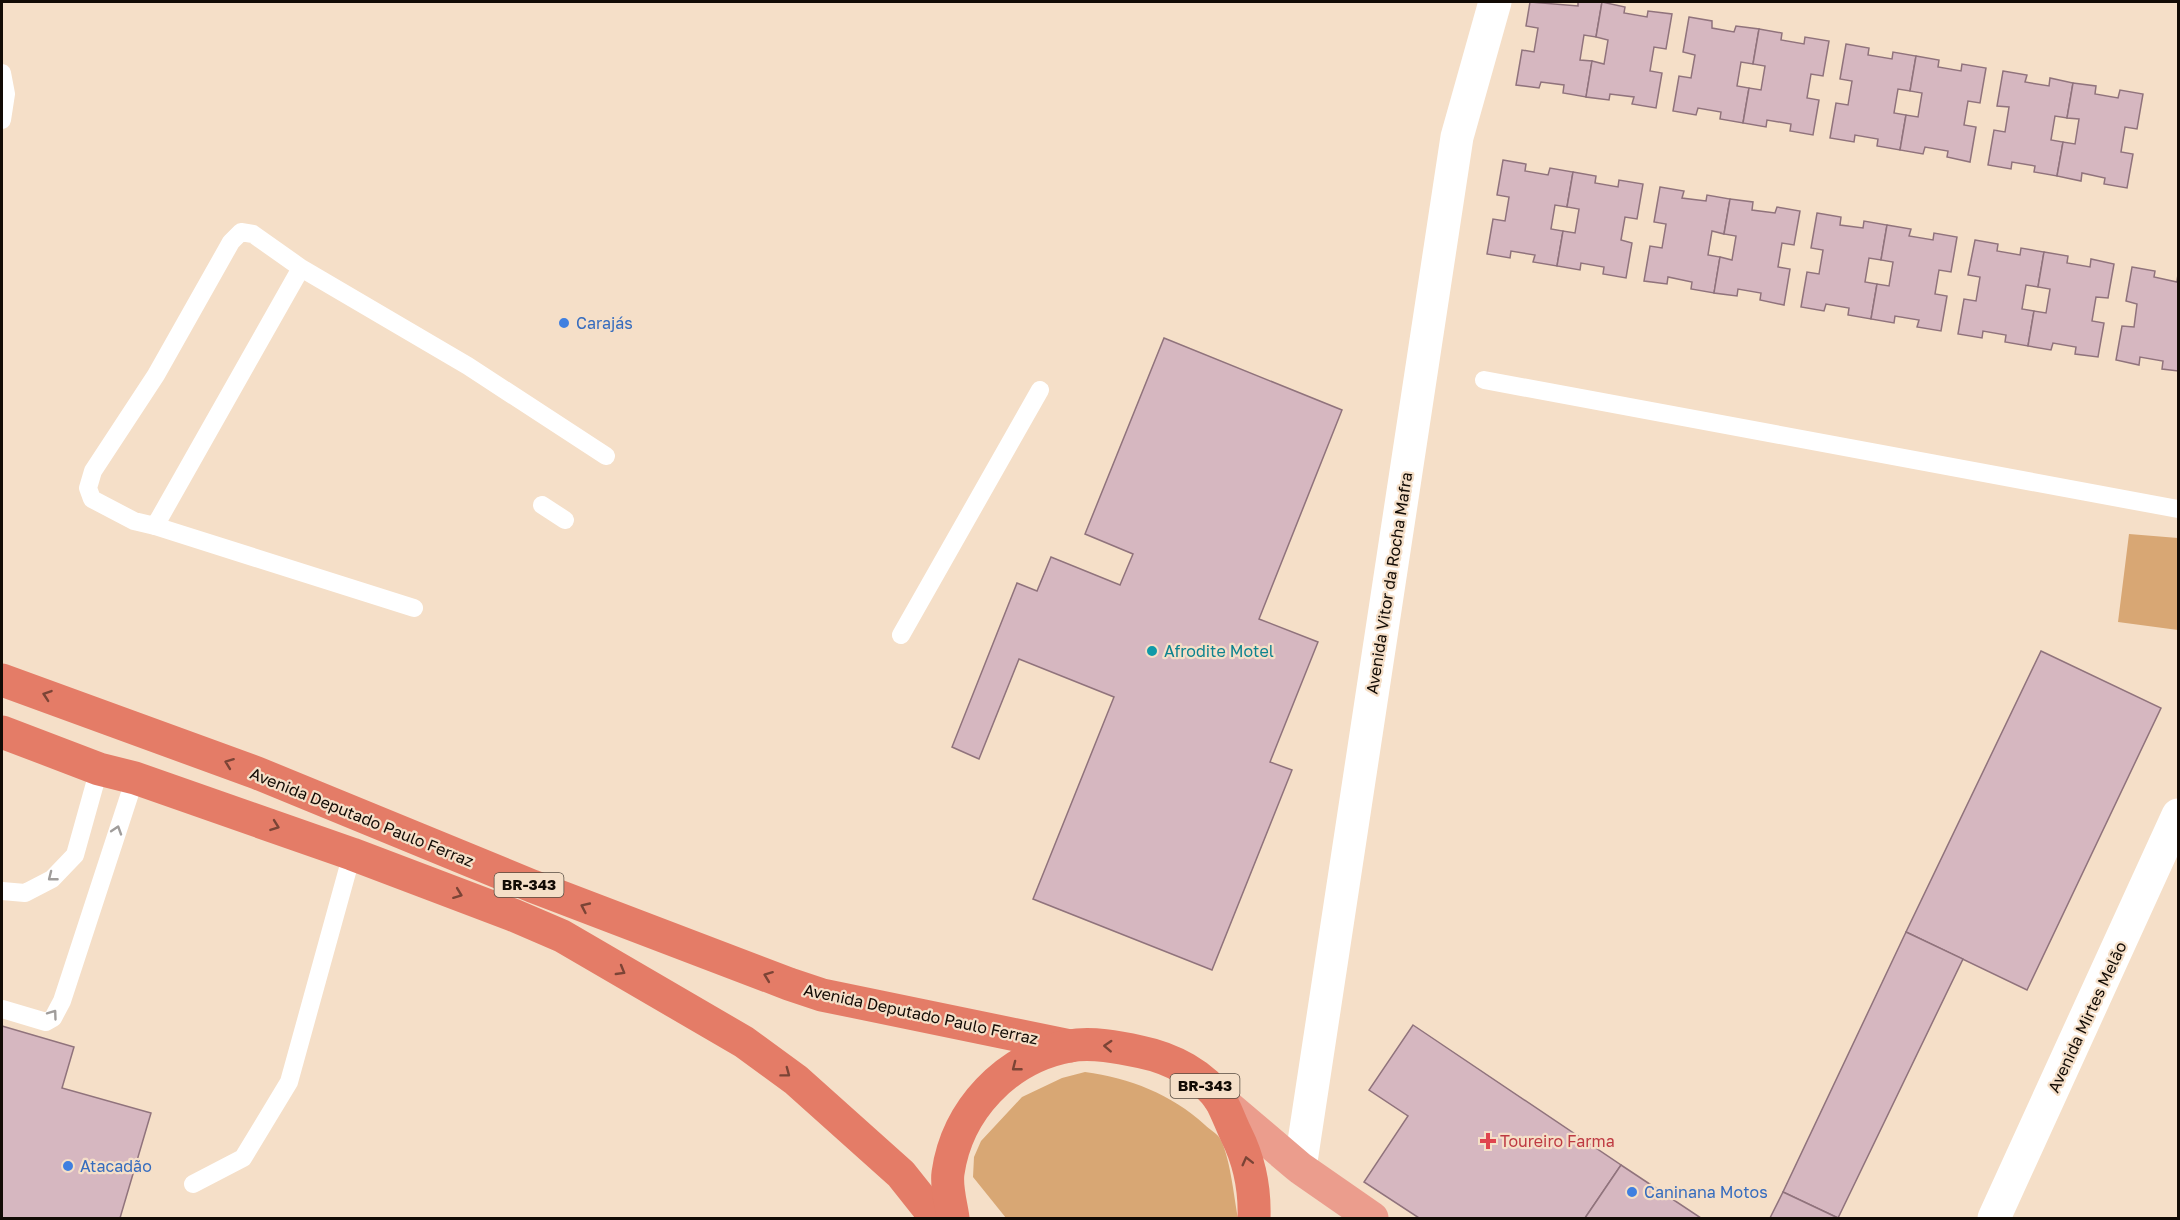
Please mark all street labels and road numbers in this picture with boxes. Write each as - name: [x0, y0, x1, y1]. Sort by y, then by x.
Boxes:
- street label: Avenida Vitor da Rocha Mafra: [1362, 471, 1416, 695]
- street label: Avenida Deputado Paulo Ferraz: [247, 763, 477, 871]
- road number: BR-343: [494, 873, 564, 897]
- street label: Avenida Mirtes Melão: [2043, 938, 2131, 1096]
- street label: Avenida Deputado Paulo Ferraz: [802, 979, 1040, 1049]
- road number: BR-343: [1170, 1074, 1240, 1098]

